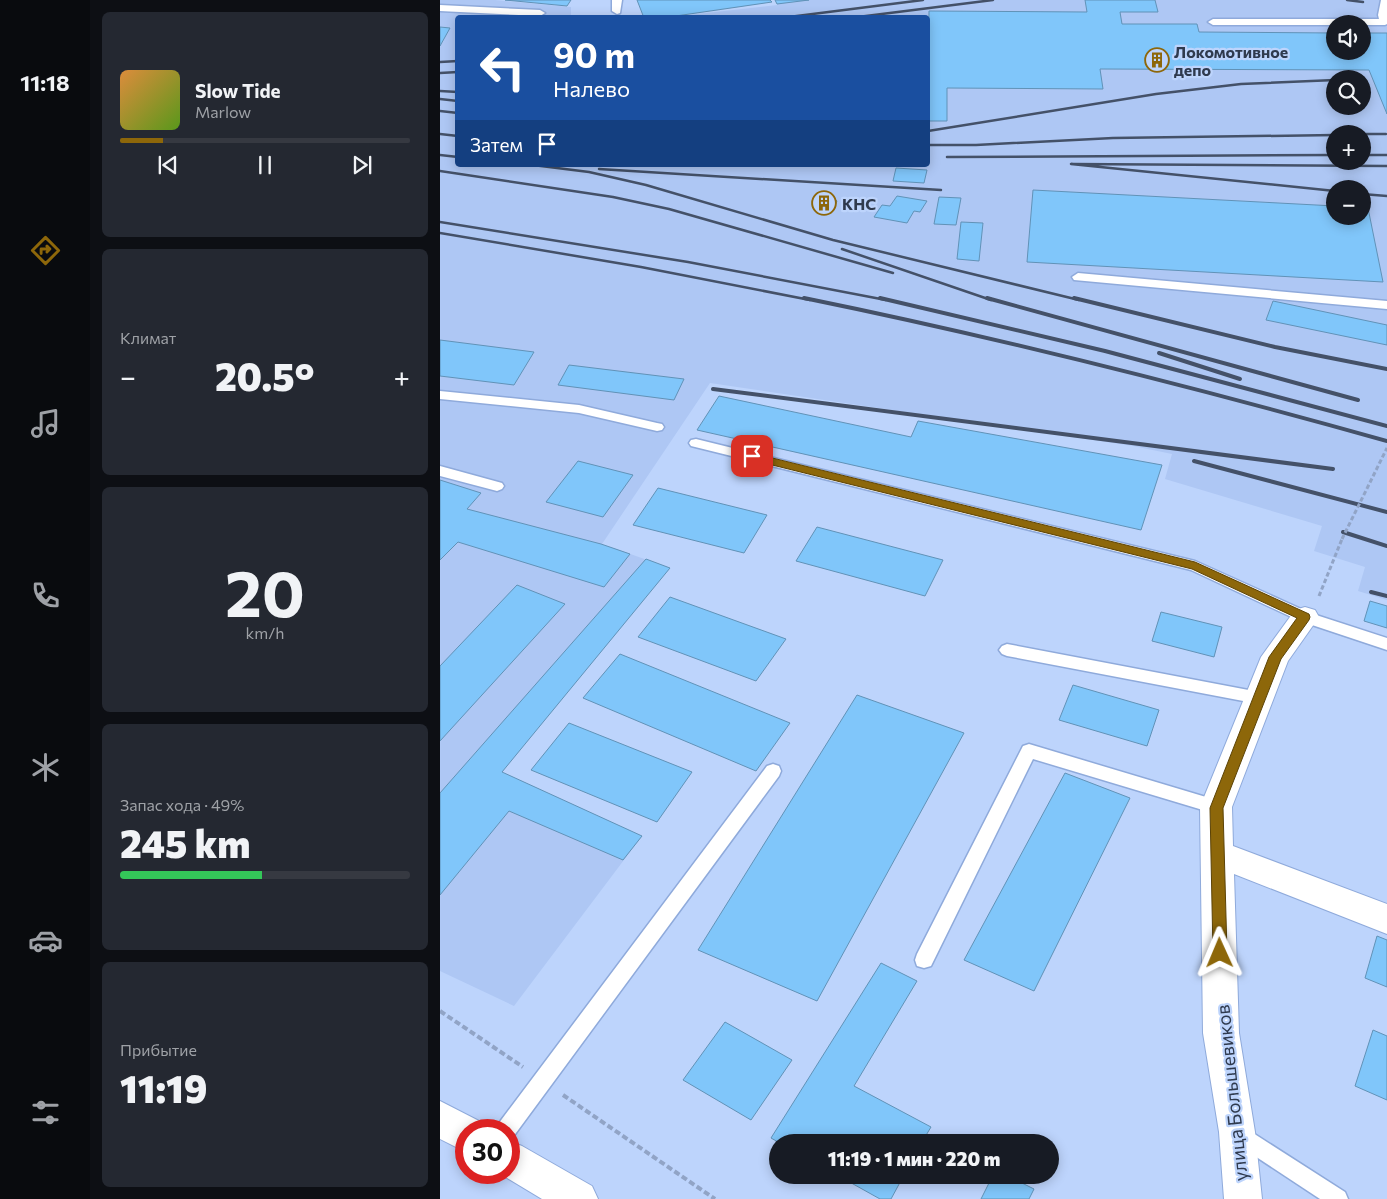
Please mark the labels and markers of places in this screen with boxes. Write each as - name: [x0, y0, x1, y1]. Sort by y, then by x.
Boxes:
- place label: Локомотивное депо: [1174, 42, 1288, 79]
- building icon: Локомотивное депо: [1144, 47, 1170, 73]
- building icon: КНС: [811, 190, 837, 216]
- place label: КНС: [842, 194, 876, 213]
- pin: [731, 435, 773, 477]

